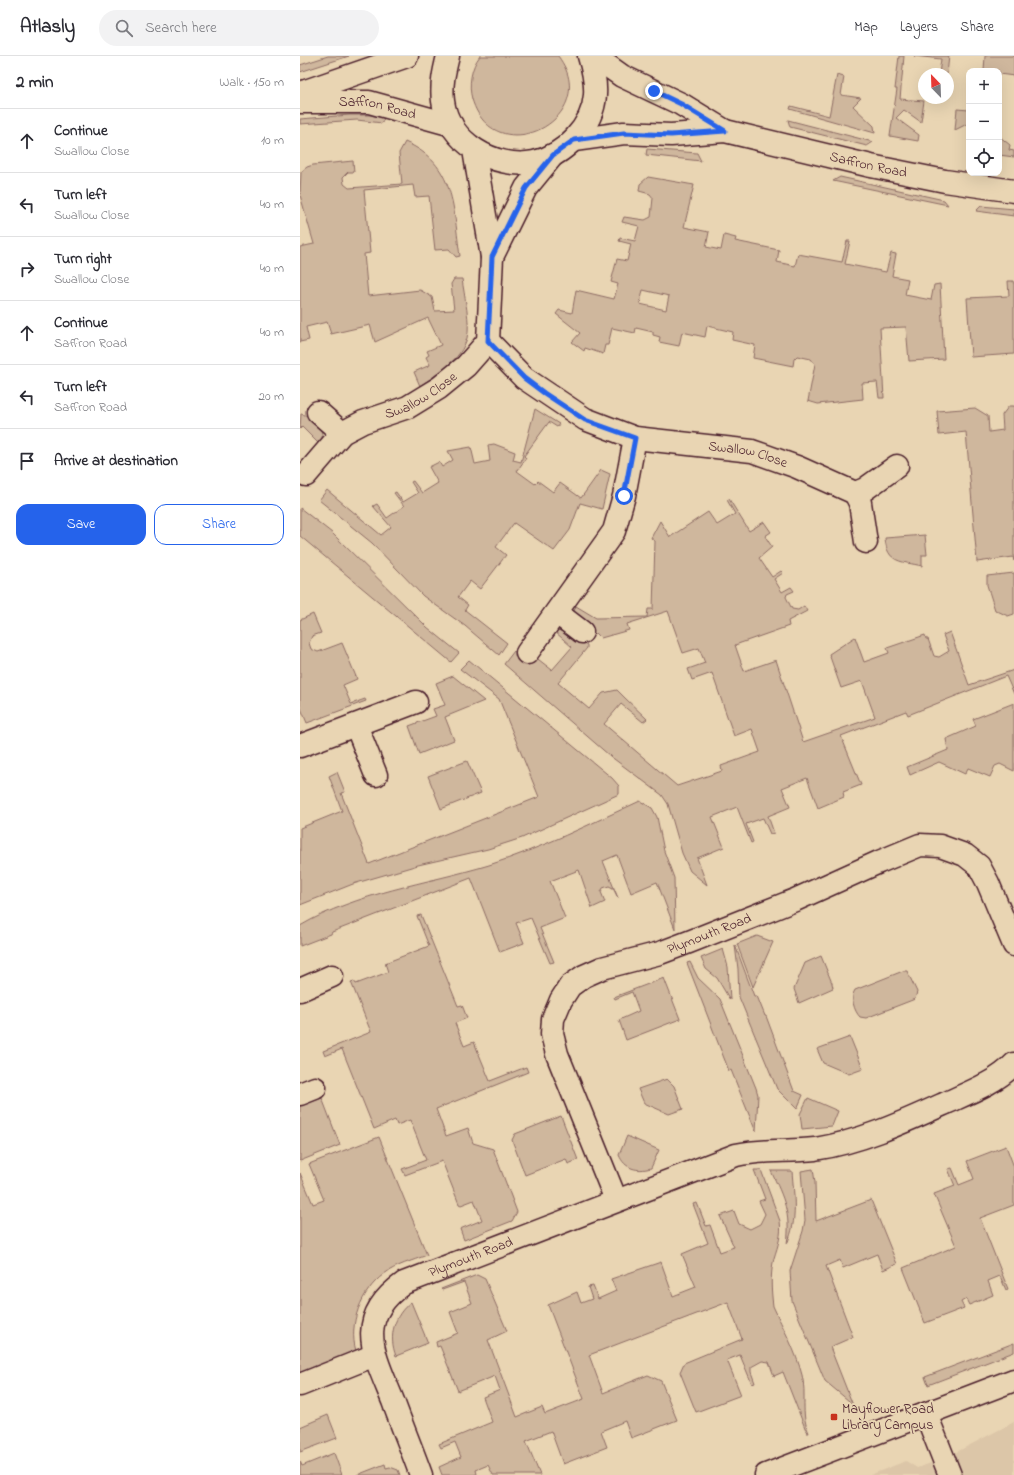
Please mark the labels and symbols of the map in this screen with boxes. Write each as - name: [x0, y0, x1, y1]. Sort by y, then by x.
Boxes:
- north arrow: [918, 68, 954, 104]
- route end: [645, 82, 663, 100]
- street label: Saffron Road: [339, 92, 419, 125]
- street label: Saffron Road: [828, 146, 909, 184]
- street label: Swallow Close: [382, 366, 462, 425]
- street label: Swallow Close: [707, 436, 791, 474]
- route start: [615, 487, 633, 505]
- street label: Plymouth Road: [664, 908, 755, 960]
- street label: Plymouth Road: [426, 1231, 516, 1283]
- place label: Mayflower Road Library Campus: [842, 1399, 934, 1437]
- marker: Mayflower Road Library Campus: [829, 1412, 839, 1422]

